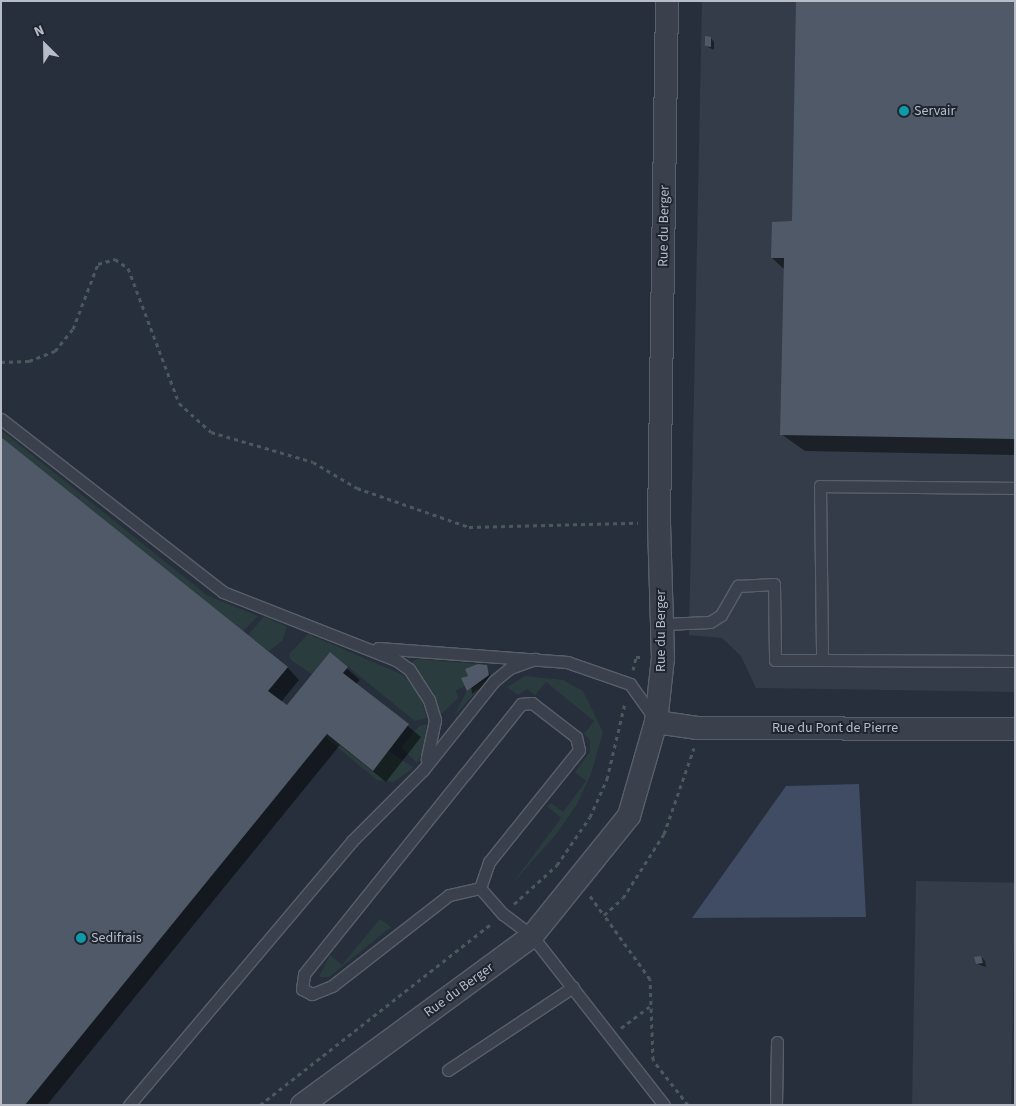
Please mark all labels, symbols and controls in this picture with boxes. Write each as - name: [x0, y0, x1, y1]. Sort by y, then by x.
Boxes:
- north arrow: [20, 20, 70, 70]
- text: N: [31, 20, 47, 42]
- place label: Servair: [914, 103, 955, 119]
- marker: Servair: [898, 105, 910, 117]
- street label: Rue du Berger: [655, 185, 673, 267]
- street label: Rue du Berger: [653, 590, 669, 672]
- street label: Rue du Pont de Pierre: [772, 720, 898, 736]
- place label: Sedifrais: [91, 930, 142, 946]
- marker: Sedifrais: [75, 932, 87, 944]
- street label: Rue du Berger: [421, 959, 497, 1021]

